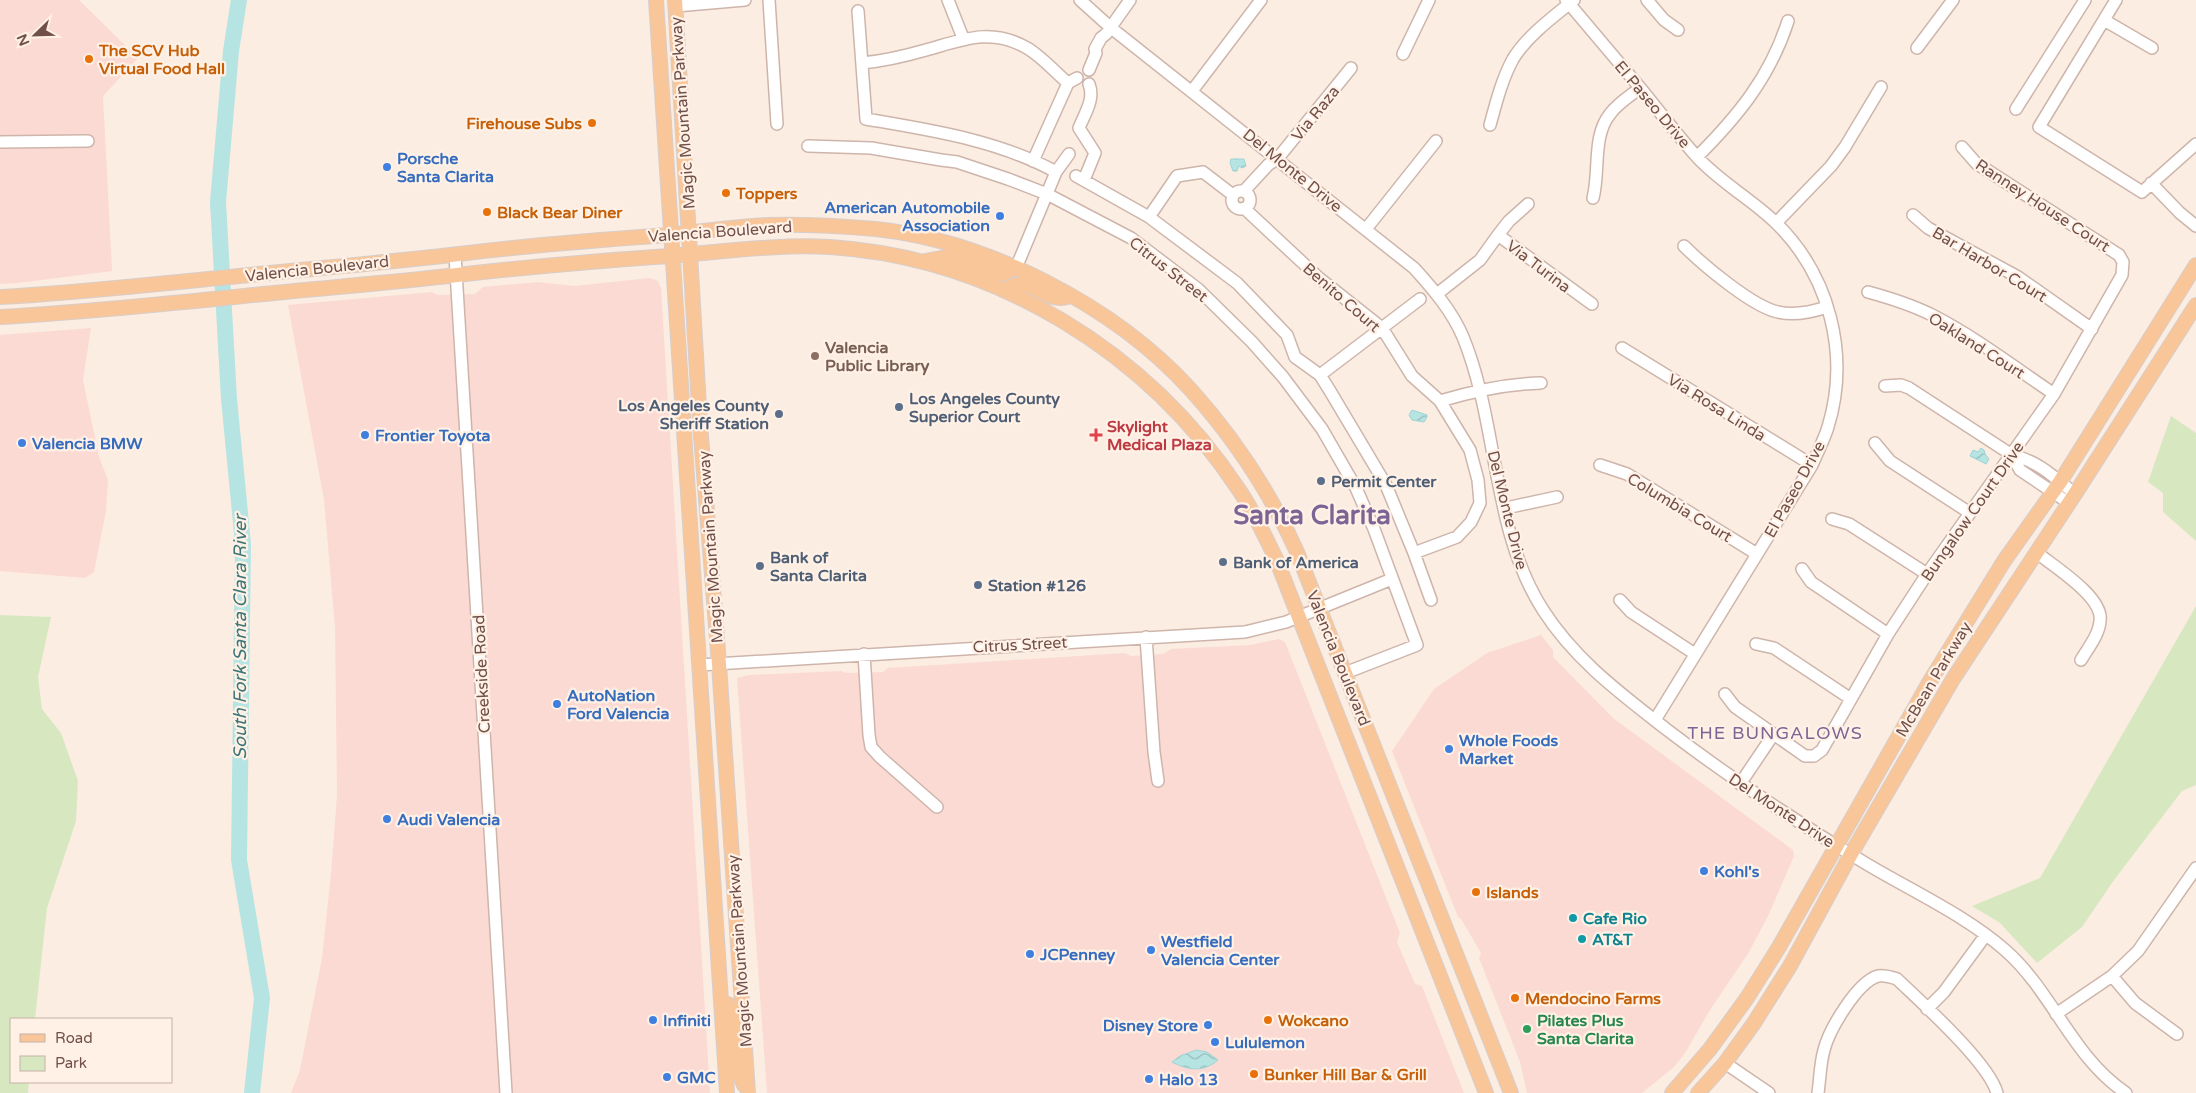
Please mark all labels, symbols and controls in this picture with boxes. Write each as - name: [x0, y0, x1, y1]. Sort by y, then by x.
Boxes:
- north arrow: [10, 10, 60, 60]
- street label: Magic Mountain Parkway: [666, 16, 700, 210]
- text: N: [13, 31, 34, 48]
- place label: The SCV Hub Virtual Food Hall: [98, 41, 225, 79]
- marker: The SCV Hub Virtual Food Hall: [83, 53, 95, 65]
- street label: El Paseo Drive: [1610, 57, 1695, 152]
- street label: Via Raza: [1287, 82, 1344, 145]
- place label: Firehouse Subs: [466, 114, 582, 134]
- marker: Firehouse Subs: [586, 117, 598, 129]
- street label: Del Monte Drive: [1239, 125, 1346, 217]
- place label: Porsche Santa Clarita: [397, 149, 494, 187]
- street label: Ranney House Court: [1971, 155, 2113, 257]
- marker: Porsche Santa Clarita: [381, 161, 393, 173]
- place label: Toppers: [735, 184, 798, 204]
- marker: Toppers: [720, 187, 732, 199]
- place label: American Automobile Association: [824, 198, 990, 236]
- place label: Black Bear Diner: [497, 203, 623, 223]
- marker: Black Bear Diner: [481, 206, 493, 218]
- marker: American Automobile Association: [994, 210, 1006, 222]
- street label: Valencia Boulevard: [647, 217, 793, 247]
- street label: Bar Harbor Court: [1929, 223, 2050, 307]
- street label: Citrus Street: [1125, 233, 1212, 307]
- street label: Via Turina: [1502, 236, 1575, 297]
- street label: Valencia Boulevard: [244, 251, 390, 286]
- street label: Benito Court: [1298, 259, 1384, 337]
- street label: Oakland Court: [1924, 308, 2028, 384]
- place label: Valencia Public Library: [825, 338, 930, 376]
- marker: Valencia Public Library: [809, 350, 821, 362]
- street label: Via Rosa Linda: [1664, 370, 1769, 446]
- place label: Los Angeles County Superior Court: [909, 389, 1060, 427]
- place label: Los Angeles County Sheriff Station: [618, 396, 769, 434]
- marker: Los Angeles County Superior Court: [893, 401, 905, 413]
- marker: Los Angeles County Sheriff Station: [773, 408, 785, 420]
- place label: Skylight Medical Plaza: [1107, 417, 1212, 455]
- place label: Frontier Toyota: [375, 426, 491, 446]
- marker: Skylight Medical Plaza: [1089, 428, 1103, 442]
- marker: Frontier Toyota: [359, 429, 371, 441]
- place label: Valencia BMW: [32, 434, 143, 454]
- marker: Valencia BMW: [16, 437, 28, 449]
- street label: El Paseo Drive: [1760, 438, 1830, 541]
- street label: Bungalow Court Drive: [1917, 438, 2029, 585]
- street label: Del Monte Drive: [1483, 449, 1531, 572]
- street label: Magic Mountain Parkway: [694, 450, 728, 644]
- street label: Columbia Court: [1623, 469, 1736, 547]
- place label: Permit Center: [1331, 472, 1437, 492]
- marker: Permit Center: [1315, 475, 1327, 487]
- district label: Santa Clarita: [1233, 500, 1391, 531]
- water label: South Fork Santa Clara River: [229, 513, 251, 759]
- place label: Bank of Santa Clarita: [770, 548, 867, 586]
- place label: Bank of America: [1233, 553, 1359, 573]
- marker: Bank of America: [1217, 556, 1229, 568]
- marker: Bank of Santa Clarita: [754, 560, 766, 572]
- place label: Station #126: [988, 576, 1086, 596]
- marker: Station #126: [972, 579, 984, 591]
- street label: Valencia Boulevard: [1302, 588, 1374, 729]
- street label: Creekside Road: [469, 614, 495, 734]
- street label: McBean Parkway: [1892, 618, 1976, 741]
- street label: Citrus Street: [972, 633, 1068, 657]
- place label: AutoNation Ford Valencia: [567, 686, 669, 724]
- marker: AutoNation Ford Valencia: [551, 698, 563, 710]
- district label: THE BUNGALOWS: [1687, 722, 1863, 744]
- place label: Whole Foods Market: [1459, 731, 1558, 769]
- marker: Whole Foods Market: [1443, 743, 1455, 755]
- street label: Del Monte Drive: [1725, 769, 1838, 852]
- place label: Audi Valencia: [397, 810, 500, 830]
- marker: Audi Valencia: [381, 813, 393, 825]
- street label: Magic Mountain Parkway: [723, 854, 757, 1048]
- place label: Kohl's: [1714, 862, 1760, 882]
- marker: Kohl's: [1698, 865, 1710, 877]
- place label: Islands: [1486, 883, 1539, 903]
- marker: Islands: [1470, 886, 1482, 898]
- place label: Cafe Rio: [1583, 909, 1647, 929]
- marker: Cafe Rio: [1567, 912, 1579, 924]
- place label: AT&T: [1592, 930, 1633, 950]
- place label: Westfield Valencia Center: [1161, 932, 1280, 970]
- marker: AT&T: [1576, 933, 1588, 945]
- marker: Westfield Valencia Center: [1145, 944, 1157, 956]
- place label: JCPenney: [1039, 945, 1116, 965]
- marker: JCPenney: [1024, 948, 1036, 960]
- place label: Mendocino Farms: [1525, 989, 1661, 1009]
- marker: Mendocino Farms: [1509, 992, 1521, 1004]
- place label: Infiniti: [663, 1011, 711, 1031]
- place label: Wokcano: [1278, 1011, 1349, 1031]
- place label: Pilates Plus Santa Clarita: [1537, 1011, 1634, 1049]
- marker: Infiniti: [647, 1014, 659, 1026]
- marker: Wokcano: [1262, 1014, 1274, 1026]
- place label: Disney Store: [1103, 1016, 1198, 1036]
- legend: [10, 1018, 172, 1083]
- marker: Disney Store: [1202, 1019, 1214, 1031]
- marker: Pilates Plus Santa Clarita: [1521, 1023, 1533, 1035]
- text: Road: [55, 1029, 93, 1047]
- place label: Lululemon: [1225, 1033, 1305, 1053]
- marker: Lululemon: [1209, 1036, 1221, 1048]
- text: Park: [55, 1054, 87, 1072]
- place label: Bunker Hill Bar & Grill: [1264, 1065, 1427, 1085]
- place label: GMC: [677, 1068, 716, 1088]
- marker: Bunker Hill Bar & Grill: [1248, 1068, 1260, 1080]
- place label: Halo 13: [1159, 1070, 1218, 1090]
- marker: GMC: [661, 1071, 673, 1083]
- marker: Halo 13: [1143, 1073, 1155, 1085]

